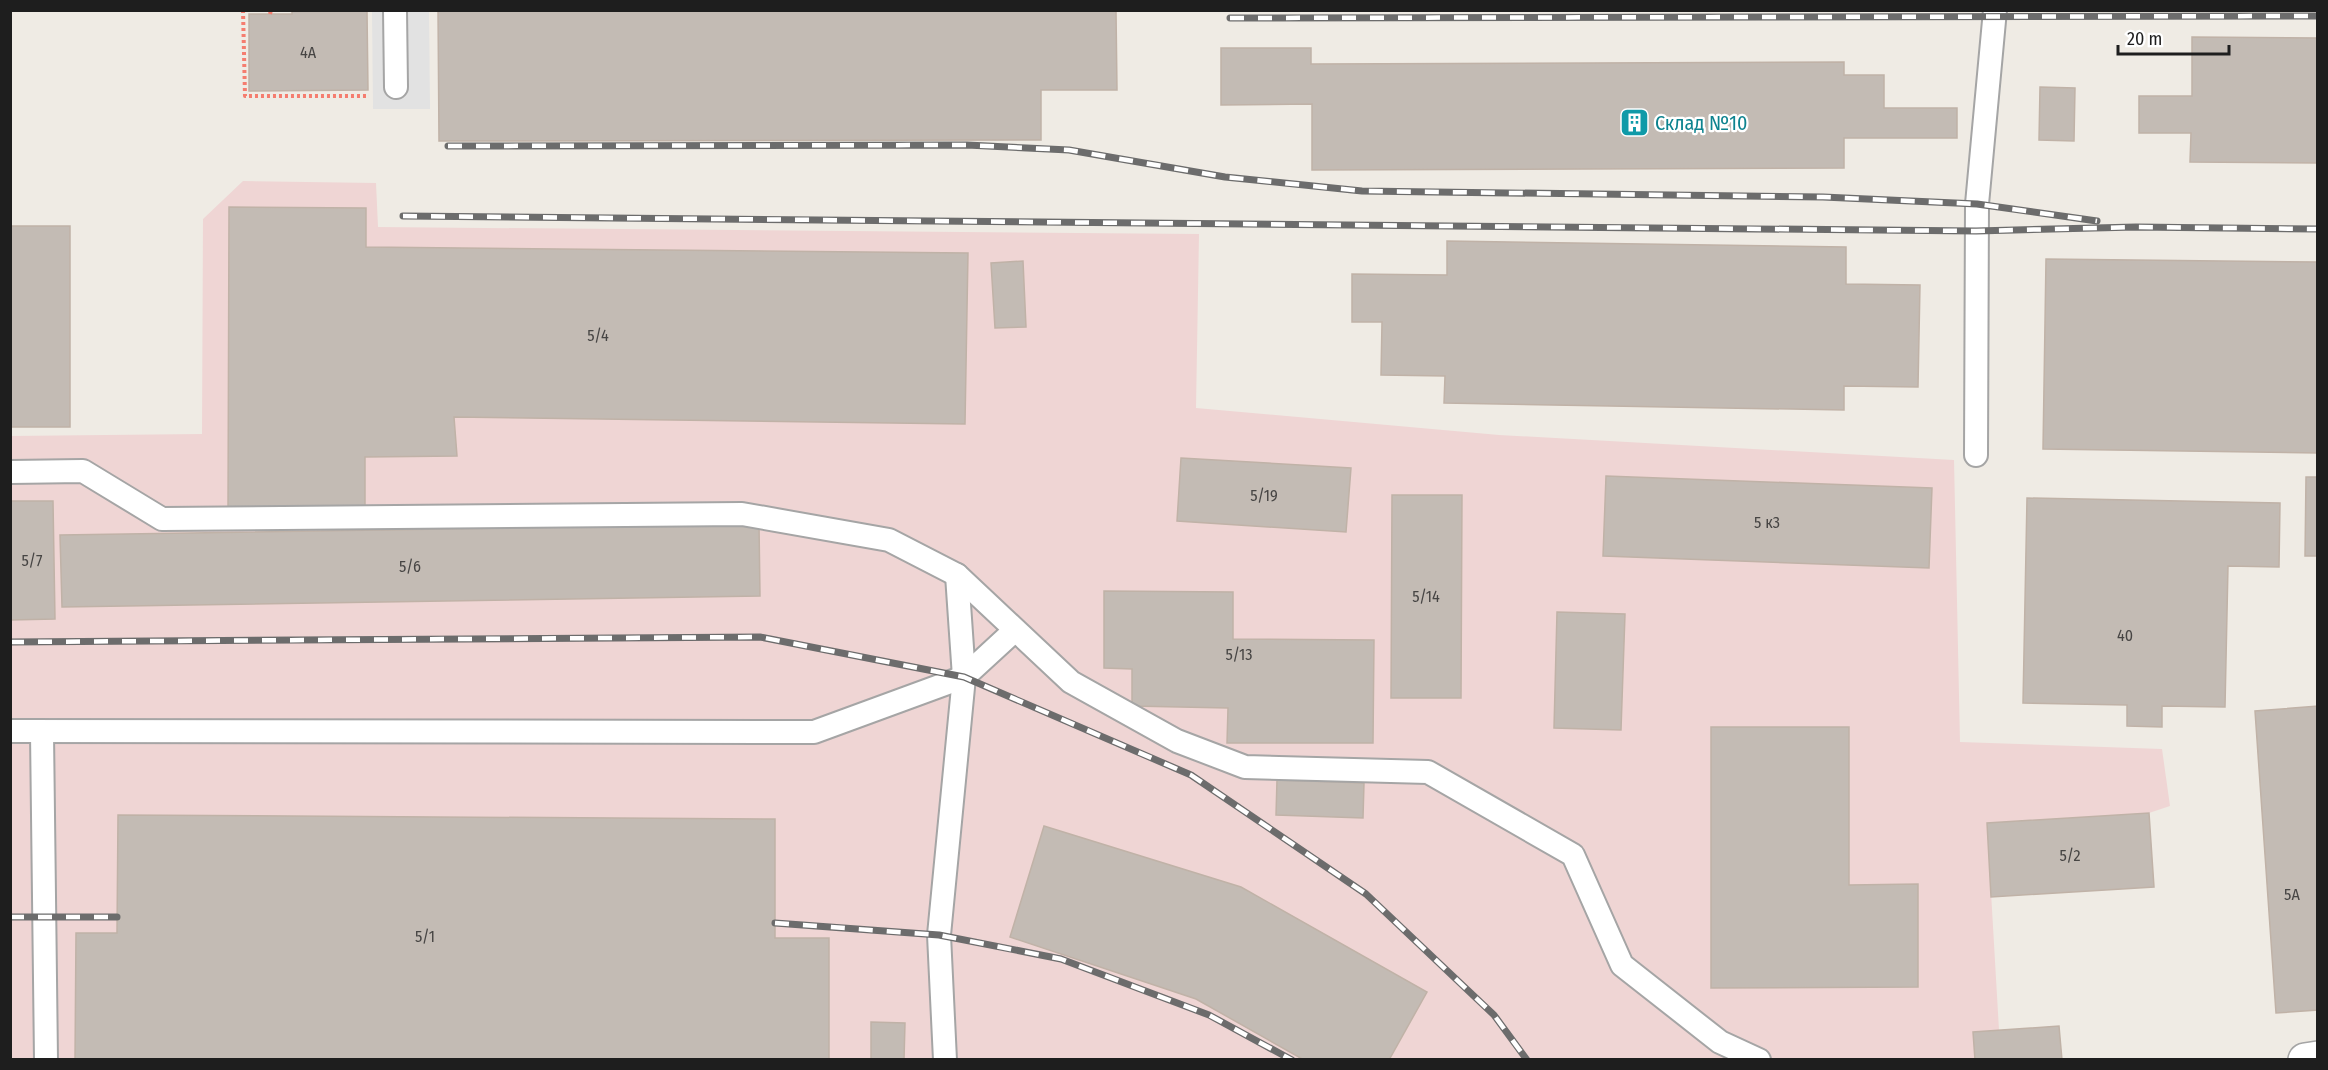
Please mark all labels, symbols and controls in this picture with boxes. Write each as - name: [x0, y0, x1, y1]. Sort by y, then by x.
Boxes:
- scale bar: [2118, 18, 2229, 56]
- text: 20 m: [2127, 28, 2162, 50]
- house number: 4А: [300, 43, 317, 62]
- building icon: Склад №10: [1618, 107, 1650, 139]
- place label: Склад №10: [1655, 111, 1747, 135]
- house number: 5/4: [587, 326, 609, 345]
- house number: 5/19: [1250, 486, 1278, 505]
- house number: 5 к3: [1754, 513, 1780, 532]
- house number: 5/7: [22, 551, 43, 570]
- house number: 5/6: [399, 557, 421, 576]
- house number: 5/14: [1412, 587, 1440, 606]
- house number: 40: [2117, 626, 2133, 645]
- house number: 5/13: [1225, 645, 1253, 664]
- house number: 5/2: [2060, 846, 2080, 865]
- house number: 5А: [2284, 885, 2300, 904]
- house number: 5/1: [415, 927, 435, 946]

